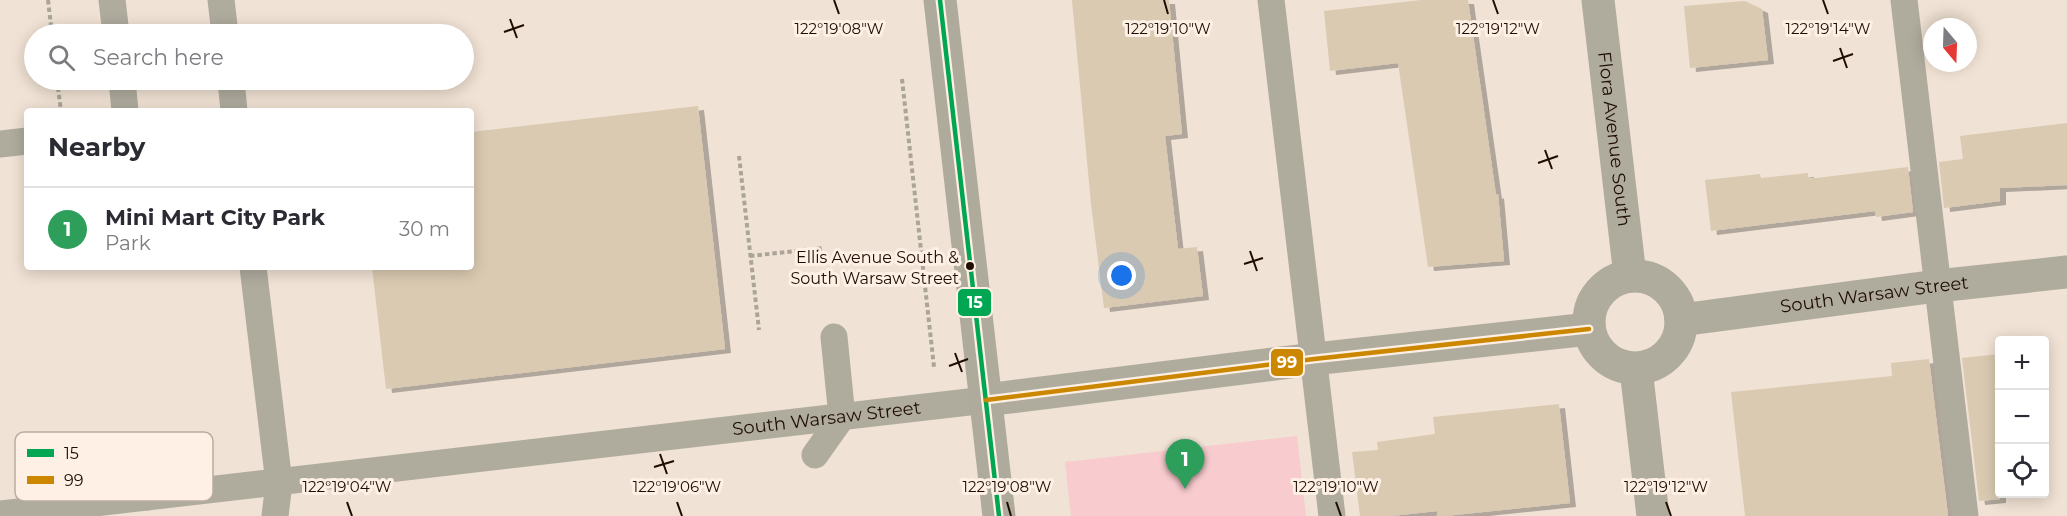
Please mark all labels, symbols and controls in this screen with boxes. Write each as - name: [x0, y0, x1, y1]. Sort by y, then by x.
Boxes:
- north arrow: [1923, 18, 1977, 72]
- text: 122°19'08"W: [795, 19, 884, 38]
- text: 122°19'10"W: [1125, 19, 1211, 38]
- text: 122°19'12"W: [1456, 19, 1540, 38]
- text: 122°19'14"W: [1786, 19, 1871, 38]
- search box: [24, 24, 474, 90]
- icon: search: [45, 41, 78, 74]
- text: Search here: [93, 44, 224, 71]
- street label: Flora Avenue South: [1593, 50, 1635, 228]
- text: Nearby: [48, 131, 145, 163]
- text: Mini Mart City Park: [105, 204, 325, 231]
- text: 1: [64, 217, 71, 241]
- text: 30 m: [399, 217, 450, 241]
- text: Park: [105, 231, 151, 255]
- place label: Ellis Avenue South & South Warsaw Street: [790, 248, 960, 288]
- marker: Ellis Avenue South & South Warsaw Street: [964, 260, 976, 272]
- your location: [1107, 261, 1136, 290]
- street label: South Warsaw Street: [1779, 272, 1970, 318]
- line badge: 15: [957, 288, 992, 317]
- text: 15: [967, 293, 983, 312]
- map controls: [1995, 336, 2049, 498]
- button: +: [1995, 336, 2049, 390]
- line badge: 99: [1270, 348, 1304, 377]
- text: 99: [1277, 353, 1297, 372]
- button: −: [1995, 390, 2049, 444]
- street label: South Warsaw Street: [731, 397, 922, 440]
- legend: [15, 432, 213, 501]
- pin: 1: [1166, 440, 1204, 489]
- text: 15: [64, 444, 79, 463]
- button: locate: [1995, 444, 2049, 498]
- text: 99: [64, 471, 84, 490]
- text: 122°19'04"W: [303, 477, 392, 496]
- text: 122°19'06"W: [633, 477, 722, 496]
- text: 122°19'08"W: [963, 477, 1052, 496]
- text: 122°19'10"W: [1293, 477, 1379, 496]
- text: 122°19'12"W: [1624, 477, 1708, 496]

